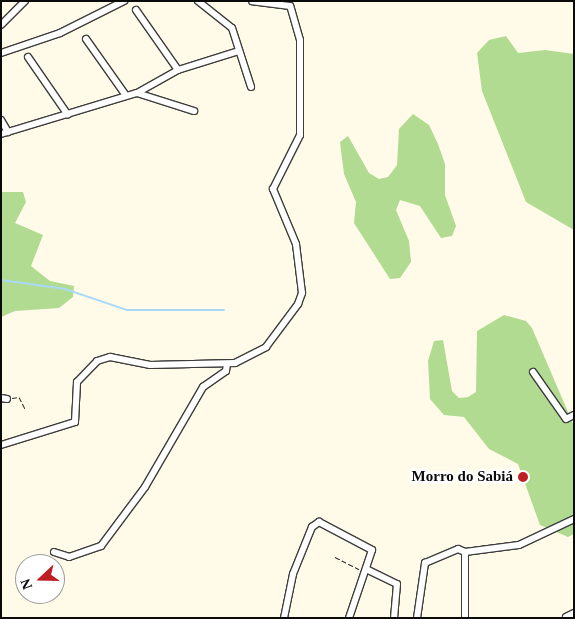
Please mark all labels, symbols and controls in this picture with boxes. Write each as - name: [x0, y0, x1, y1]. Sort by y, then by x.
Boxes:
- place label: Morro do Sabiá: [412, 468, 513, 486]
- marker: Morro do Sabiá: [517, 471, 529, 483]
- north arrow: [15, 554, 65, 604]
- text: N: [18, 577, 35, 592]

